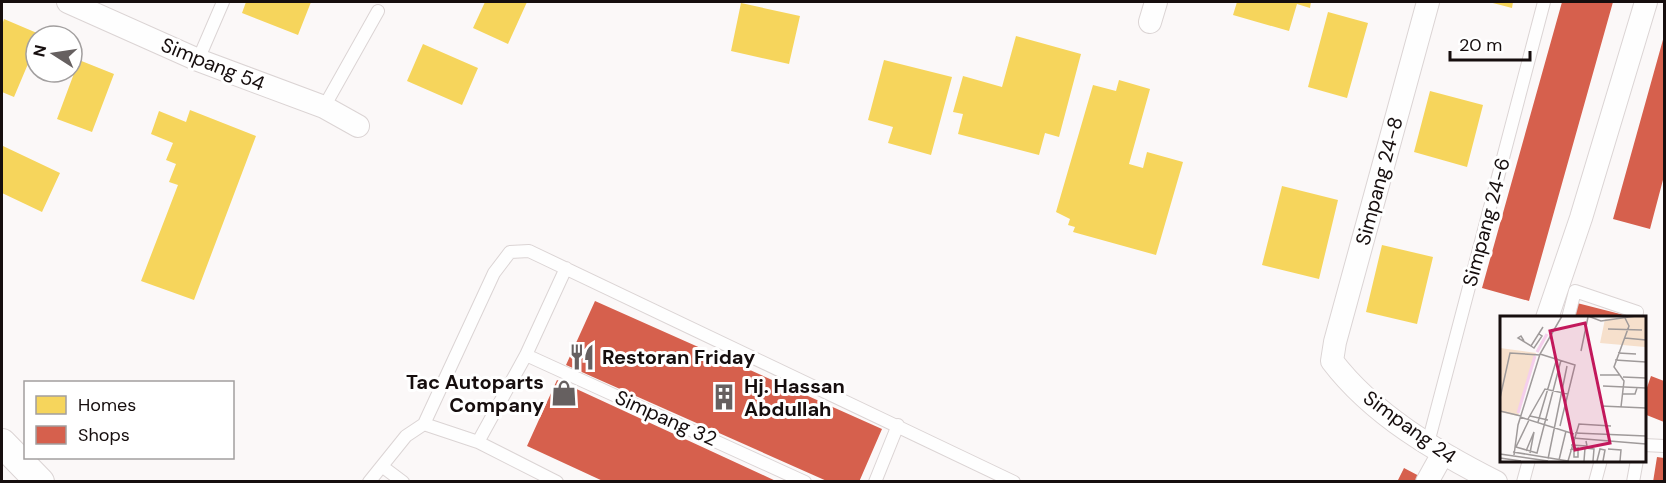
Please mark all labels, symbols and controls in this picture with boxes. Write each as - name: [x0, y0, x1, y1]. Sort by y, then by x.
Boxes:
- north arrow: [24, 24, 84, 84]
- scale bar: [1450, 24, 1530, 62]
- street label: Simpang 54: [157, 31, 269, 97]
- text: 20 m: [1459, 33, 1502, 57]
- text: N: [28, 43, 51, 59]
- street label: Simpang 24-8: [1349, 114, 1409, 248]
- street label: Simpang 24-6: [1456, 155, 1516, 289]
- inset map: [1500, 316, 1645, 462]
- restaurant icon: Restoran Friday: [567, 342, 597, 372]
- place label: Restoran Friday: [602, 344, 755, 370]
- place label: Tac Autoparts Company: [406, 369, 544, 418]
- place label: Hj. Hassan Abdullah: [744, 373, 845, 422]
- shop icon: Tac Autoparts Company: [549, 378, 579, 408]
- legend: [24, 381, 234, 459]
- building icon: Hj. Hassan Abdullah: [709, 382, 739, 412]
- street label: Simpang 32: [611, 384, 721, 452]
- street label: Simpang 24: [1358, 384, 1462, 470]
- text: Homes: [78, 393, 136, 417]
- text: Shops: [78, 423, 130, 447]

